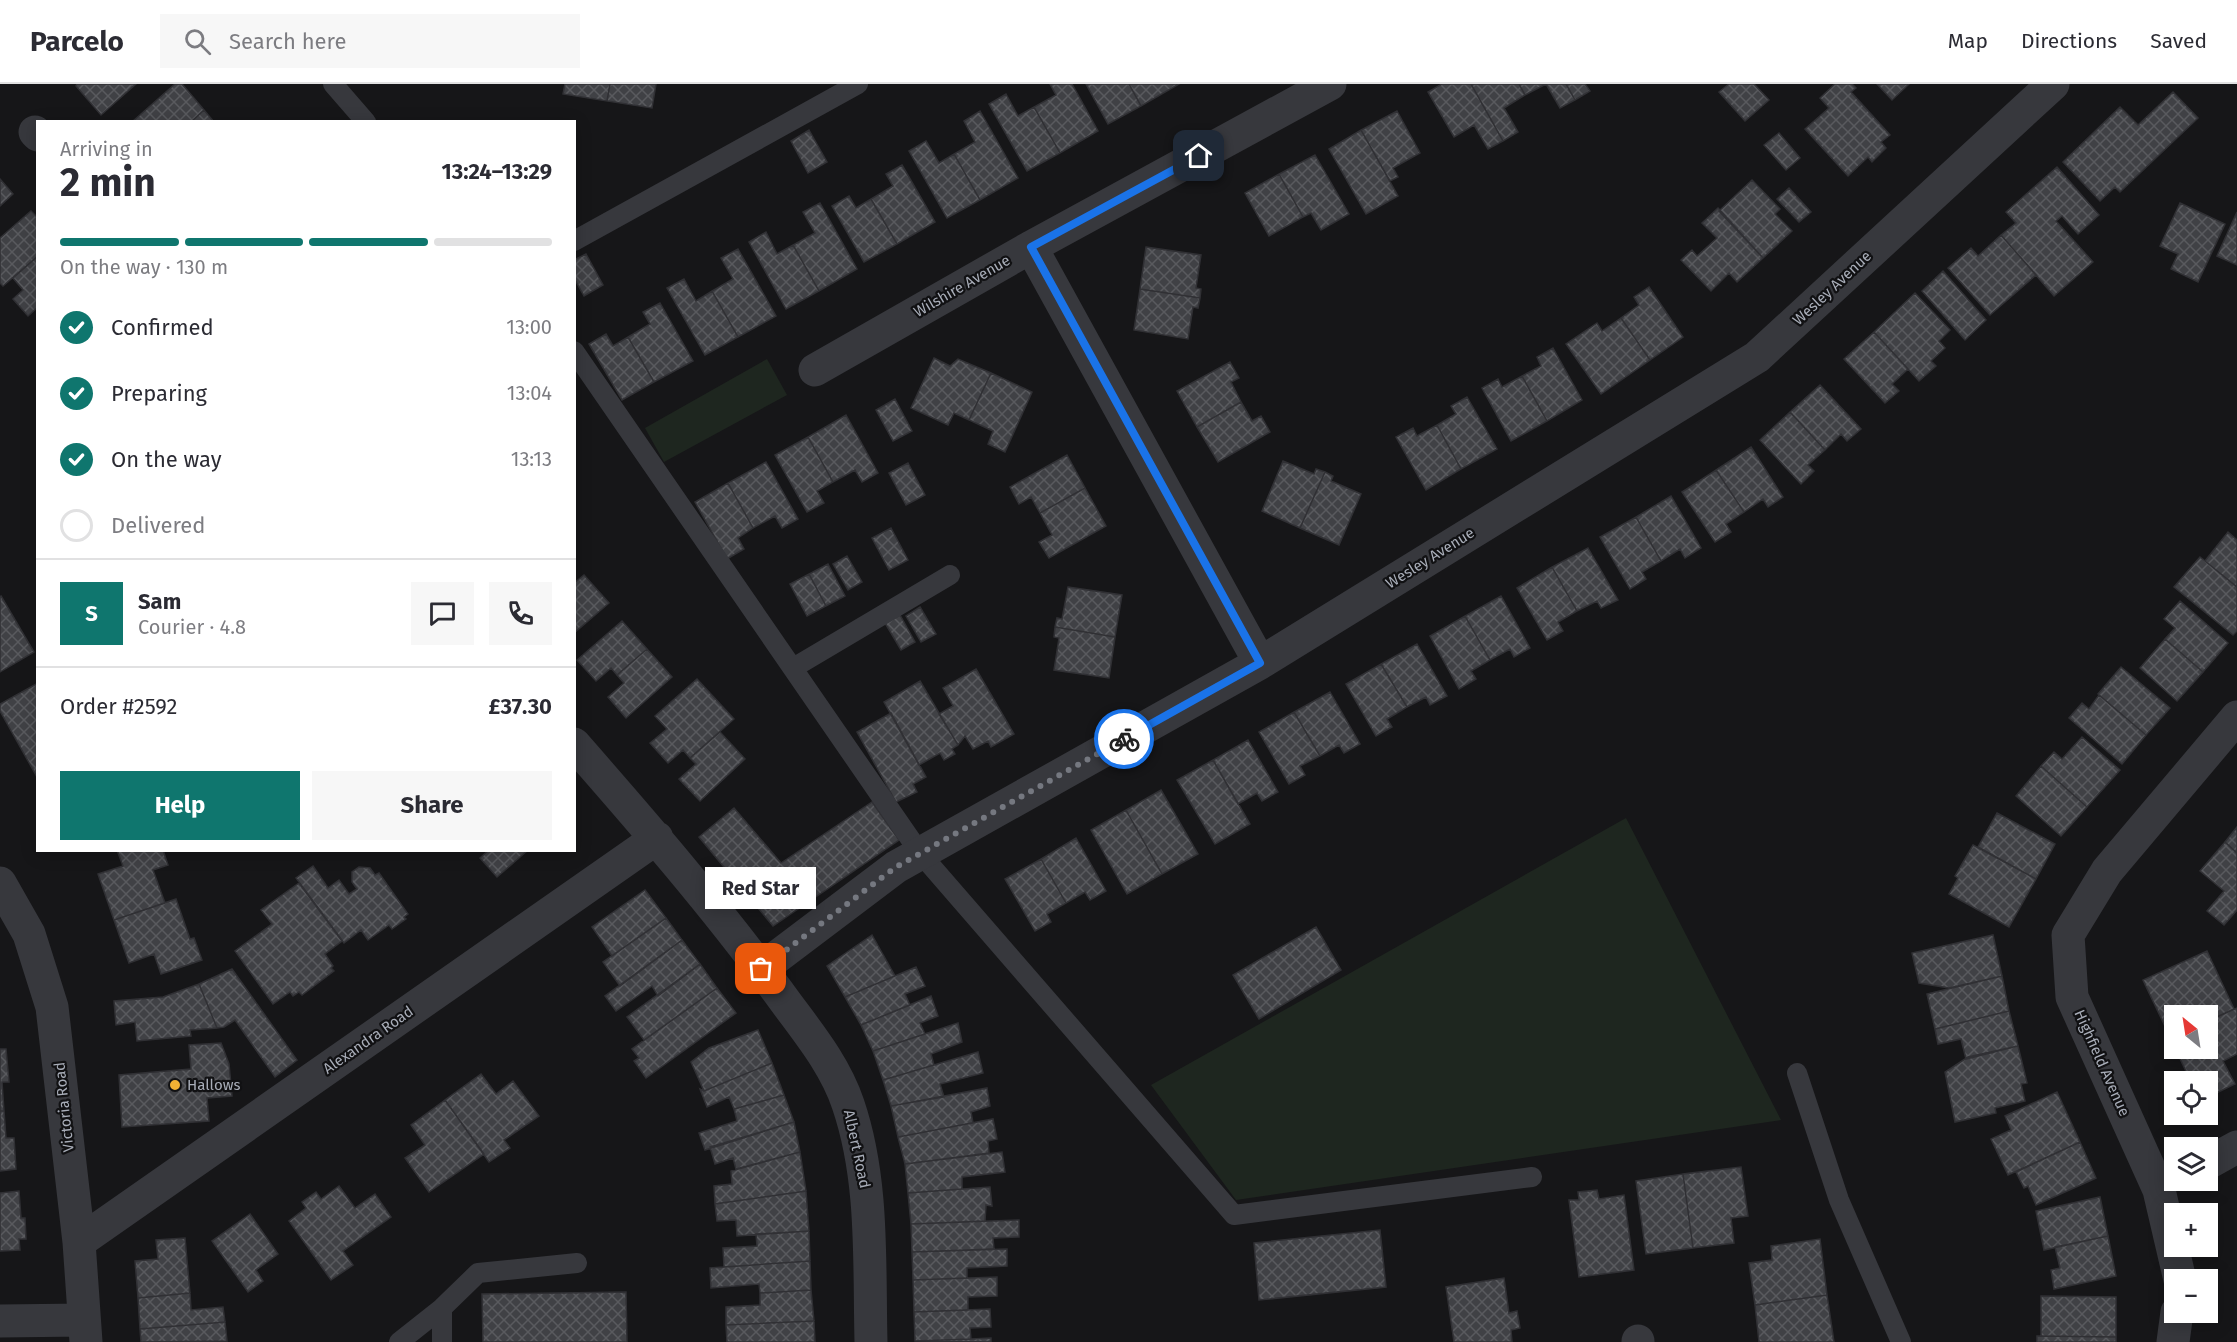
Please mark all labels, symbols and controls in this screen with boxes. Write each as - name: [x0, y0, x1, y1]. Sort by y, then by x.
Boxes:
- search box: [160, 14, 580, 68]
- text: Parcelo: [30, 25, 124, 58]
- icon: search: [181, 25, 214, 58]
- text: Search here: [229, 28, 346, 55]
- text: Map: [1948, 28, 1988, 54]
- text: Directions: [2021, 28, 2117, 54]
- text: Saved: [2150, 28, 2207, 54]
- pin: [1173, 130, 1224, 181]
- text: Arriving in: [60, 137, 153, 161]
- icon: home: [1182, 139, 1215, 172]
- text: 13:24–13:29: [442, 158, 552, 185]
- text: 2 min: [60, 160, 156, 206]
- street label: Wesley Avenue: [1789, 247, 1875, 329]
- street label: Wilshire Avenue: [911, 251, 1013, 321]
- text: On the way · 130 m: [60, 255, 228, 279]
- icon: check: [60, 311, 93, 344]
- text: Confirmed: [111, 314, 214, 341]
- text: 13:00: [506, 315, 552, 339]
- icon: check: [60, 377, 93, 410]
- text: Preparing: [111, 380, 207, 407]
- text: 13:04: [507, 381, 552, 405]
- icon: check: [60, 443, 93, 476]
- text: On the way: [111, 446, 222, 473]
- text: 13:13: [511, 447, 552, 471]
- text: Delivered: [111, 512, 206, 539]
- street label: Wesley Avenue: [1382, 524, 1478, 592]
- button: chat: [411, 582, 474, 645]
- button: phone: [489, 582, 552, 645]
- text: Sam: [138, 588, 181, 615]
- text: S: [85, 600, 98, 627]
- text: Courier · 4.8: [138, 615, 246, 639]
- text: Order #2592: [60, 693, 177, 720]
- text: £37.30: [489, 693, 552, 720]
- courier: [1094, 709, 1154, 769]
- icon: bike: [1108, 723, 1141, 756]
- button: Help: [60, 771, 300, 840]
- button: Share: [312, 771, 552, 840]
- callout: Red Star: [706, 867, 816, 909]
- text: Red Star: [722, 876, 799, 900]
- pin: [735, 943, 786, 994]
- icon: bag: [744, 952, 777, 985]
- street label: Alexandra Road: [319, 1002, 417, 1078]
- north arrow: [2164, 1005, 2218, 1059]
- map controls: [2164, 1005, 2218, 1323]
- street label: Highfield Avenue: [2070, 1007, 2134, 1119]
- street label: Victoria Road: [50, 1061, 78, 1153]
- button: locate: [2164, 1071, 2218, 1125]
- place label: Hallows: [187, 1076, 240, 1094]
- marker: Hallows: [168, 1078, 182, 1092]
- street label: Albert Road: [840, 1108, 874, 1190]
- button: layers: [2164, 1137, 2218, 1191]
- button: +: [2164, 1203, 2218, 1257]
- button: −: [2164, 1269, 2218, 1323]

